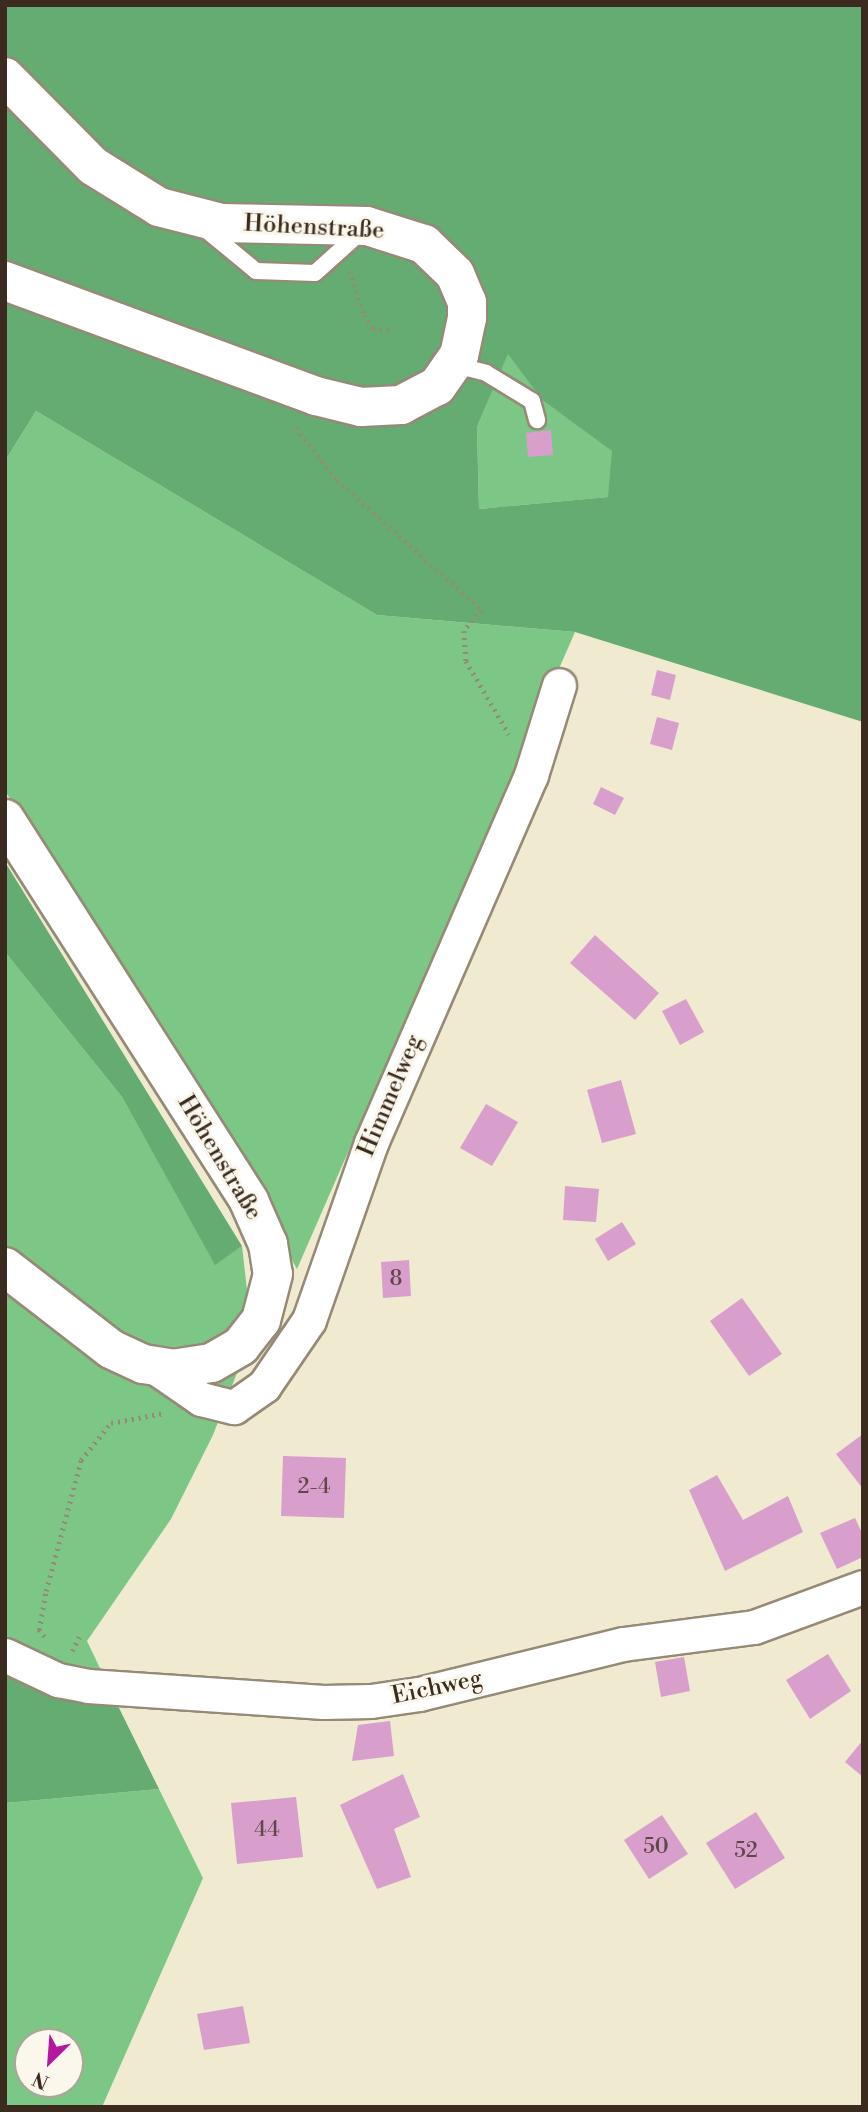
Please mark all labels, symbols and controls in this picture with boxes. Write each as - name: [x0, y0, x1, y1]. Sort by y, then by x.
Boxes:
- street label: Höhenstraße: [243, 210, 385, 246]
- street label: Himmelweg: [352, 1031, 430, 1161]
- street label: Höhenstraße: [170, 1090, 268, 1226]
- house number: 8: [390, 1266, 402, 1292]
- house number: 2-4: [298, 1474, 330, 1500]
- street label: Eichweg: [389, 1664, 485, 1712]
- house number: 44: [254, 1817, 280, 1843]
- house number: 50: [643, 1834, 669, 1860]
- house number: 52: [734, 1838, 758, 1864]
- north arrow: [14, 2028, 84, 2098]
- text: N: [29, 2066, 53, 2094]

